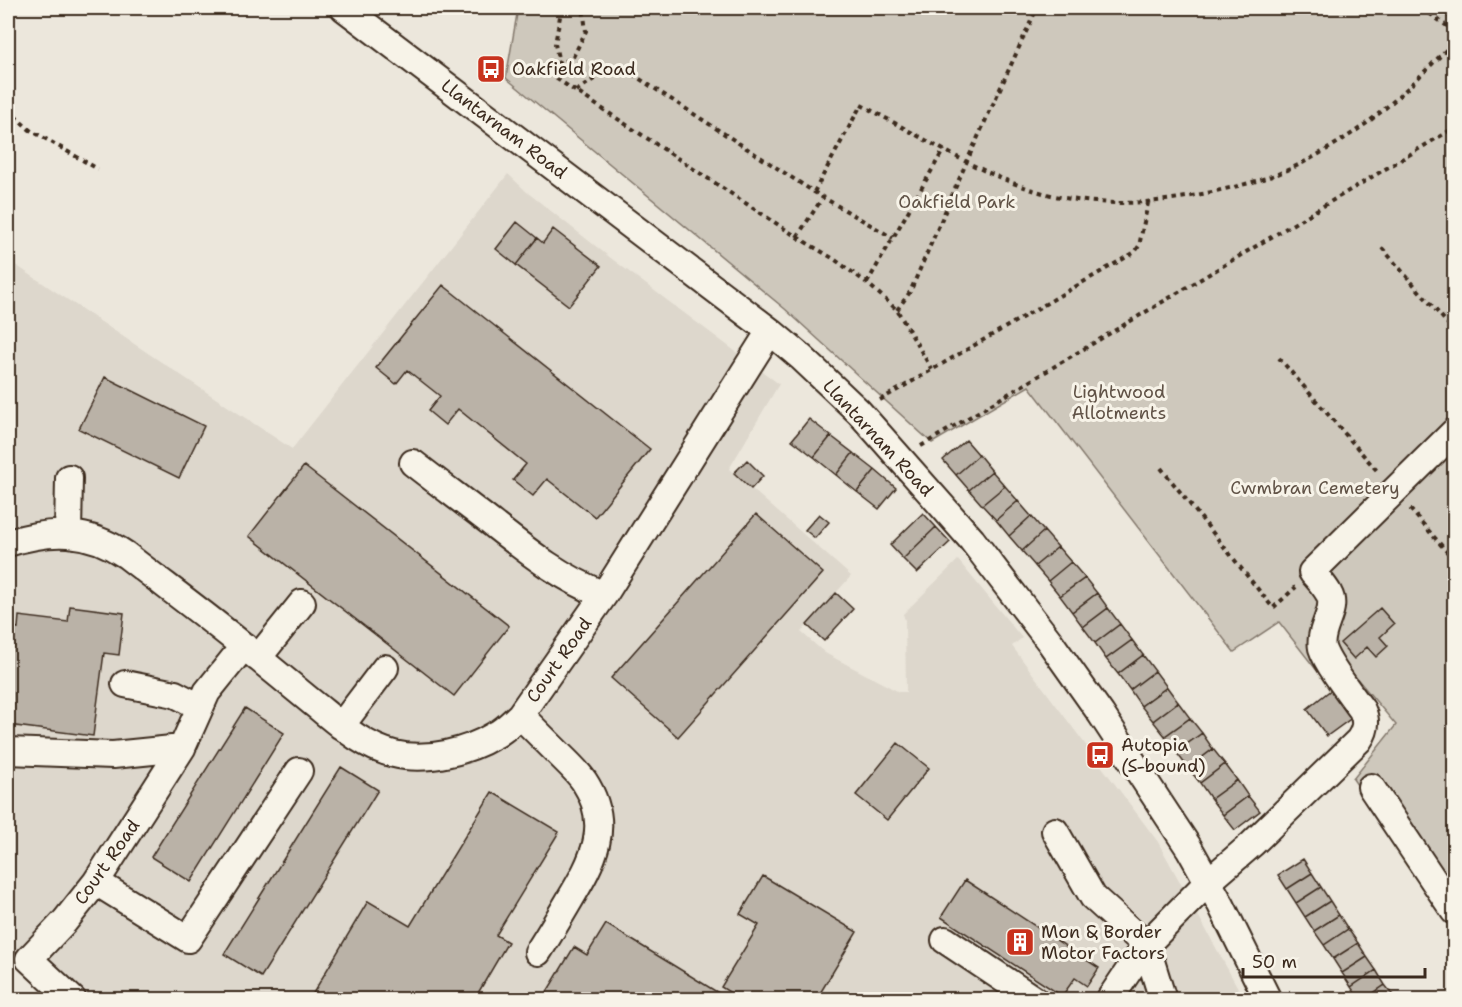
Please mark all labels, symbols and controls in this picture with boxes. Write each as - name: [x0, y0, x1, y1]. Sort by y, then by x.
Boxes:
- bus stop icon: Oakfield Road: [475, 53, 507, 85]
- place label: Oakfield Road: [512, 57, 636, 81]
- street label: Llantarnam Road: [436, 74, 572, 184]
- park label: Oakfield Park: [898, 190, 1016, 214]
- street label: Llantarnam Road: [817, 374, 939, 502]
- park label: Lightwood Allotments: [1072, 380, 1166, 425]
- park label: Cwmbran Cemetery: [1230, 476, 1400, 500]
- street label: Court Road: [521, 613, 597, 707]
- place label: Autopia (S-bound): [1121, 733, 1206, 778]
- bus stop icon: Autopia (S-bound): [1084, 739, 1116, 771]
- street label: Court Road: [69, 815, 145, 909]
- place label: Mon & Border Motor Factors: [1041, 920, 1165, 965]
- building icon: Mon & Border Motor Factors: [1004, 926, 1036, 958]
- scale bar: [1243, 941, 1424, 979]
- text: 50 m: [1252, 950, 1297, 974]

